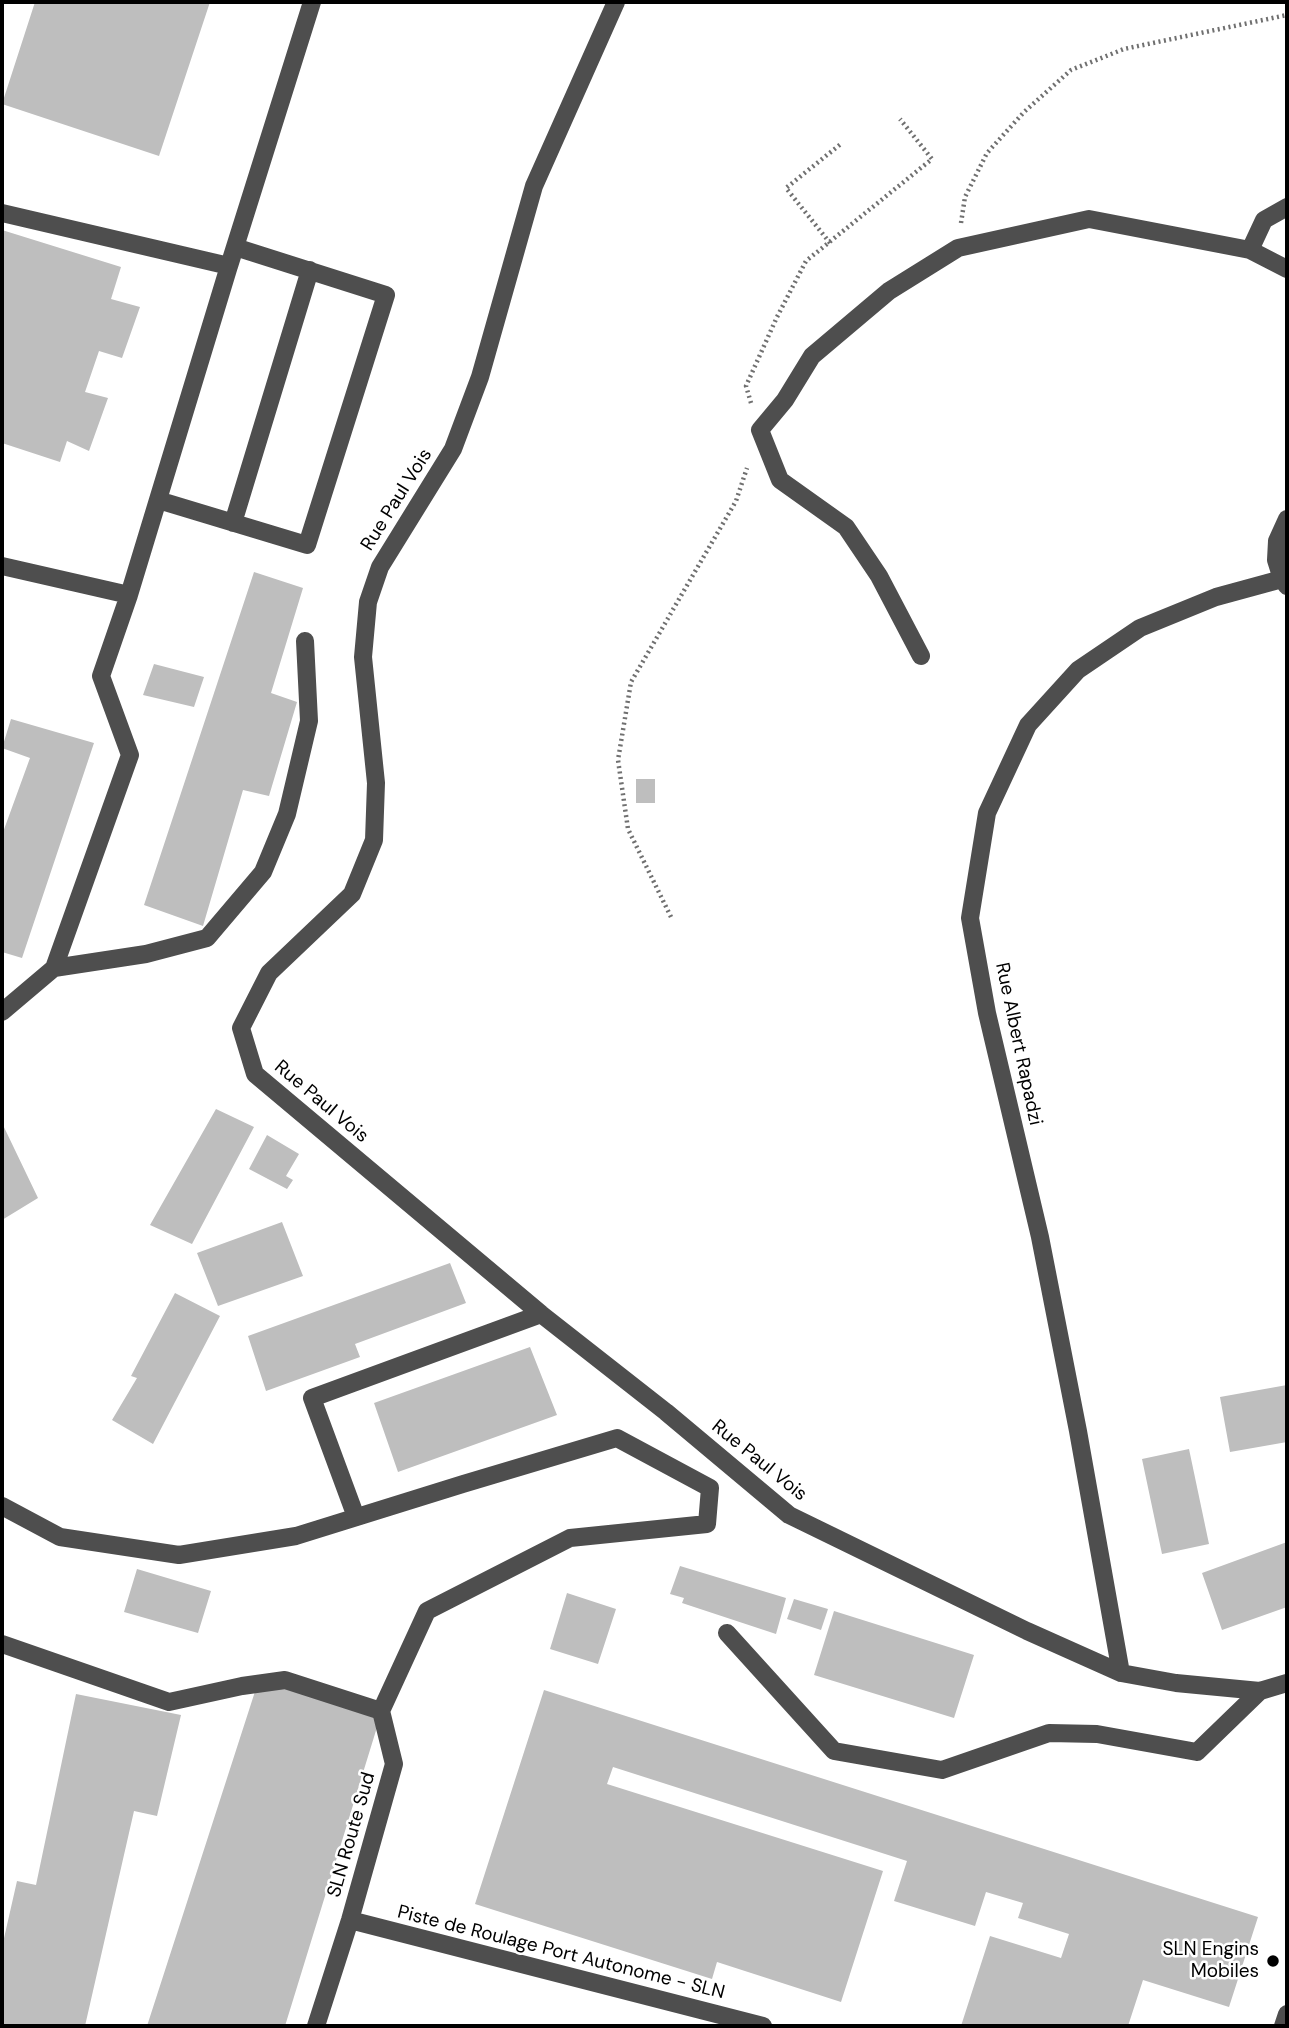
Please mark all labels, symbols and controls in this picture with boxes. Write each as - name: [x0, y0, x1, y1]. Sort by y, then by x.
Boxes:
- street label: Rue Paul Vois: [357, 445, 437, 555]
- street label: Rue Albert Rapadzi: [990, 961, 1046, 1127]
- street label: Rue Paul Vois: [269, 1056, 373, 1148]
- street label: Rue Paul Vois: [707, 1416, 811, 1506]
- street label: SLN Route Sud: [323, 1770, 381, 1900]
- street label: Piste de Roulage Port Autonome - SLN: [395, 1901, 727, 2005]
- place label: SLN Engins Mobiles: [1163, 1939, 1259, 1983]
- marker: SLN Engins Mobiles: [1265, 1953, 1281, 1969]

